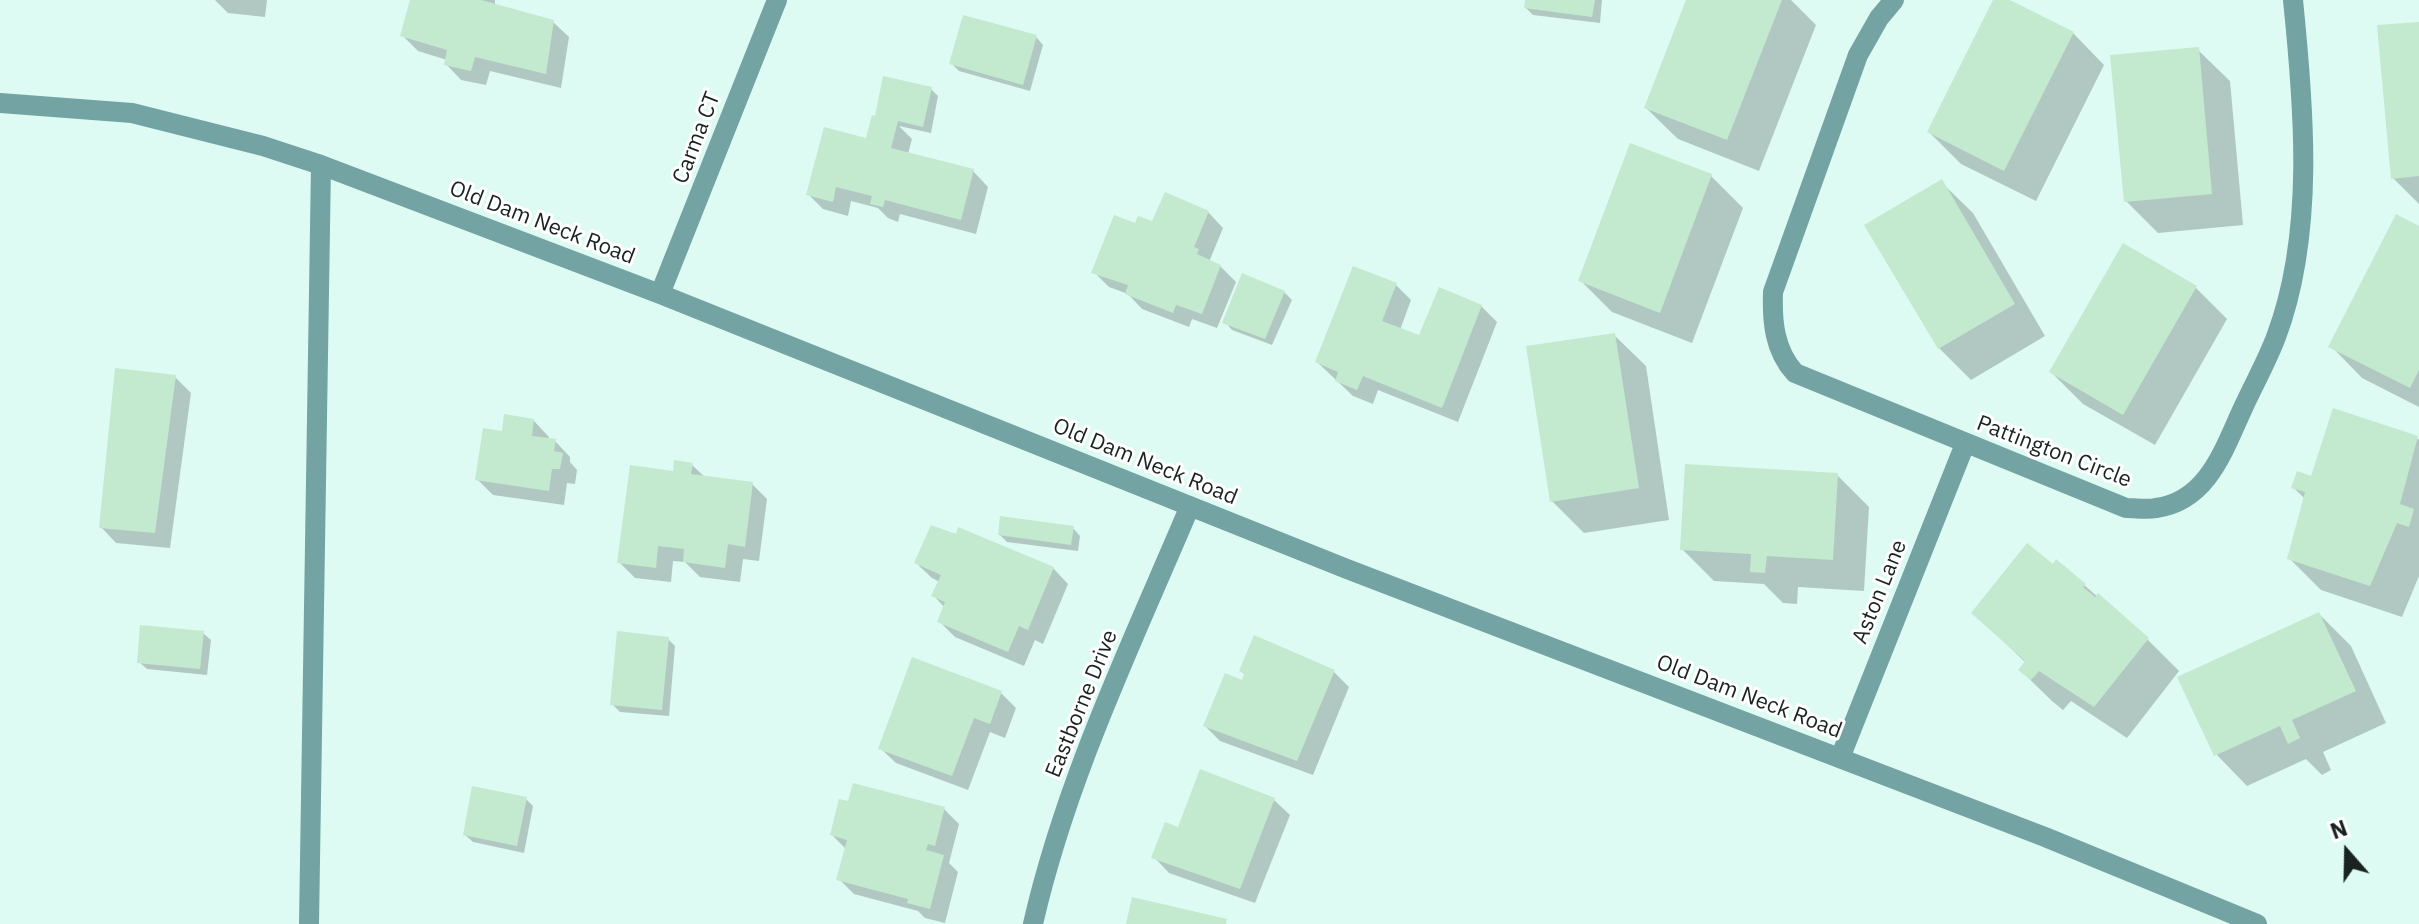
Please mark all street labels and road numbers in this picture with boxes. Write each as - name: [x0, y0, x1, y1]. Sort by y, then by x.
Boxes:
- street label: Carma CT: [667, 89, 727, 187]
- street label: Old Dam Neck Road: [446, 175, 638, 271]
- street label: Pattington Circle: [1973, 410, 2135, 494]
- street label: Old Dam Neck Road: [1049, 413, 1241, 511]
- street label: Aston Lane: [1847, 536, 1913, 648]
- street label: Eastborne Drive: [1040, 626, 1124, 782]
- street label: Old Dam Neck Road: [1653, 649, 1845, 745]

